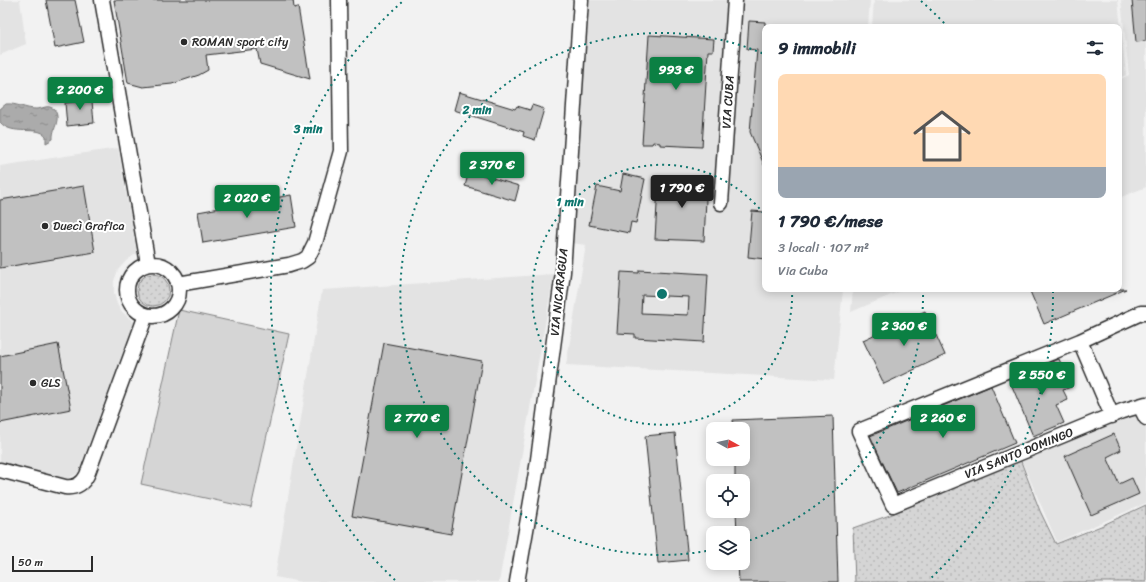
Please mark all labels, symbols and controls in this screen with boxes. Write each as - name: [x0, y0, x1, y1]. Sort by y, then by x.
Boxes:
- place label: ROMAN sport city: [192, 31, 289, 53]
- text: 9 immobili: [778, 33, 856, 63]
- marker: ROMAN sport city: [179, 37, 189, 47]
- icon: filters: [1084, 37, 1106, 59]
- pin: 993 €: [648, 57, 704, 91]
- text: 993 €: [658, 58, 694, 81]
- street label: VIA CUBA: [715, 74, 741, 129]
- pin: 2 200 €: [43, 77, 117, 111]
- text: 2 200 €: [57, 78, 103, 101]
- text: 2 min: [461, 99, 492, 121]
- icon: home: [906, 100, 978, 172]
- text: 3 min: [293, 118, 323, 140]
- pin: 2 370 €: [455, 152, 529, 186]
- text: 2 370 €: [469, 153, 515, 176]
- pin: 1 790 €: [645, 175, 719, 209]
- text: 1 790 €: [660, 176, 704, 199]
- pin: 2 020 €: [210, 185, 284, 219]
- text: 2 020 €: [224, 186, 270, 209]
- text: 1 min: [556, 191, 584, 213]
- text: 1 790 €/mese: [778, 206, 883, 236]
- place label: Duecì Grafica: [53, 215, 125, 237]
- marker: Duecì Grafica: [40, 221, 50, 231]
- text: 3 locali · 107 m²: [778, 236, 869, 259]
- street label: VIA NICARAGUA: [543, 247, 575, 337]
- text: Via Cuba: [778, 259, 828, 282]
- centre of rings: [655, 287, 669, 301]
- pin: 2 360 €: [867, 313, 941, 347]
- text: 2 360 €: [881, 314, 927, 337]
- pin: 2 550 €: [1005, 362, 1079, 396]
- text: 2 550 €: [1019, 363, 1066, 386]
- place label: GLS: [41, 372, 61, 394]
- marker: GLS: [28, 378, 38, 388]
- pin: 2 770 €: [380, 405, 454, 439]
- pin: 2 260 €: [906, 405, 980, 439]
- text: 2 770 €: [394, 406, 440, 429]
- text: 2 260 €: [920, 406, 966, 429]
- street label: VIA SANTO DOMINGO: [961, 421, 1077, 485]
- north arrow: [706, 422, 750, 466]
- map controls: [706, 422, 750, 570]
- button: locate: [706, 474, 750, 518]
- button: layers: [706, 526, 750, 570]
- text: 50 m: [18, 553, 43, 572]
- scale bar: [12, 554, 93, 573]

